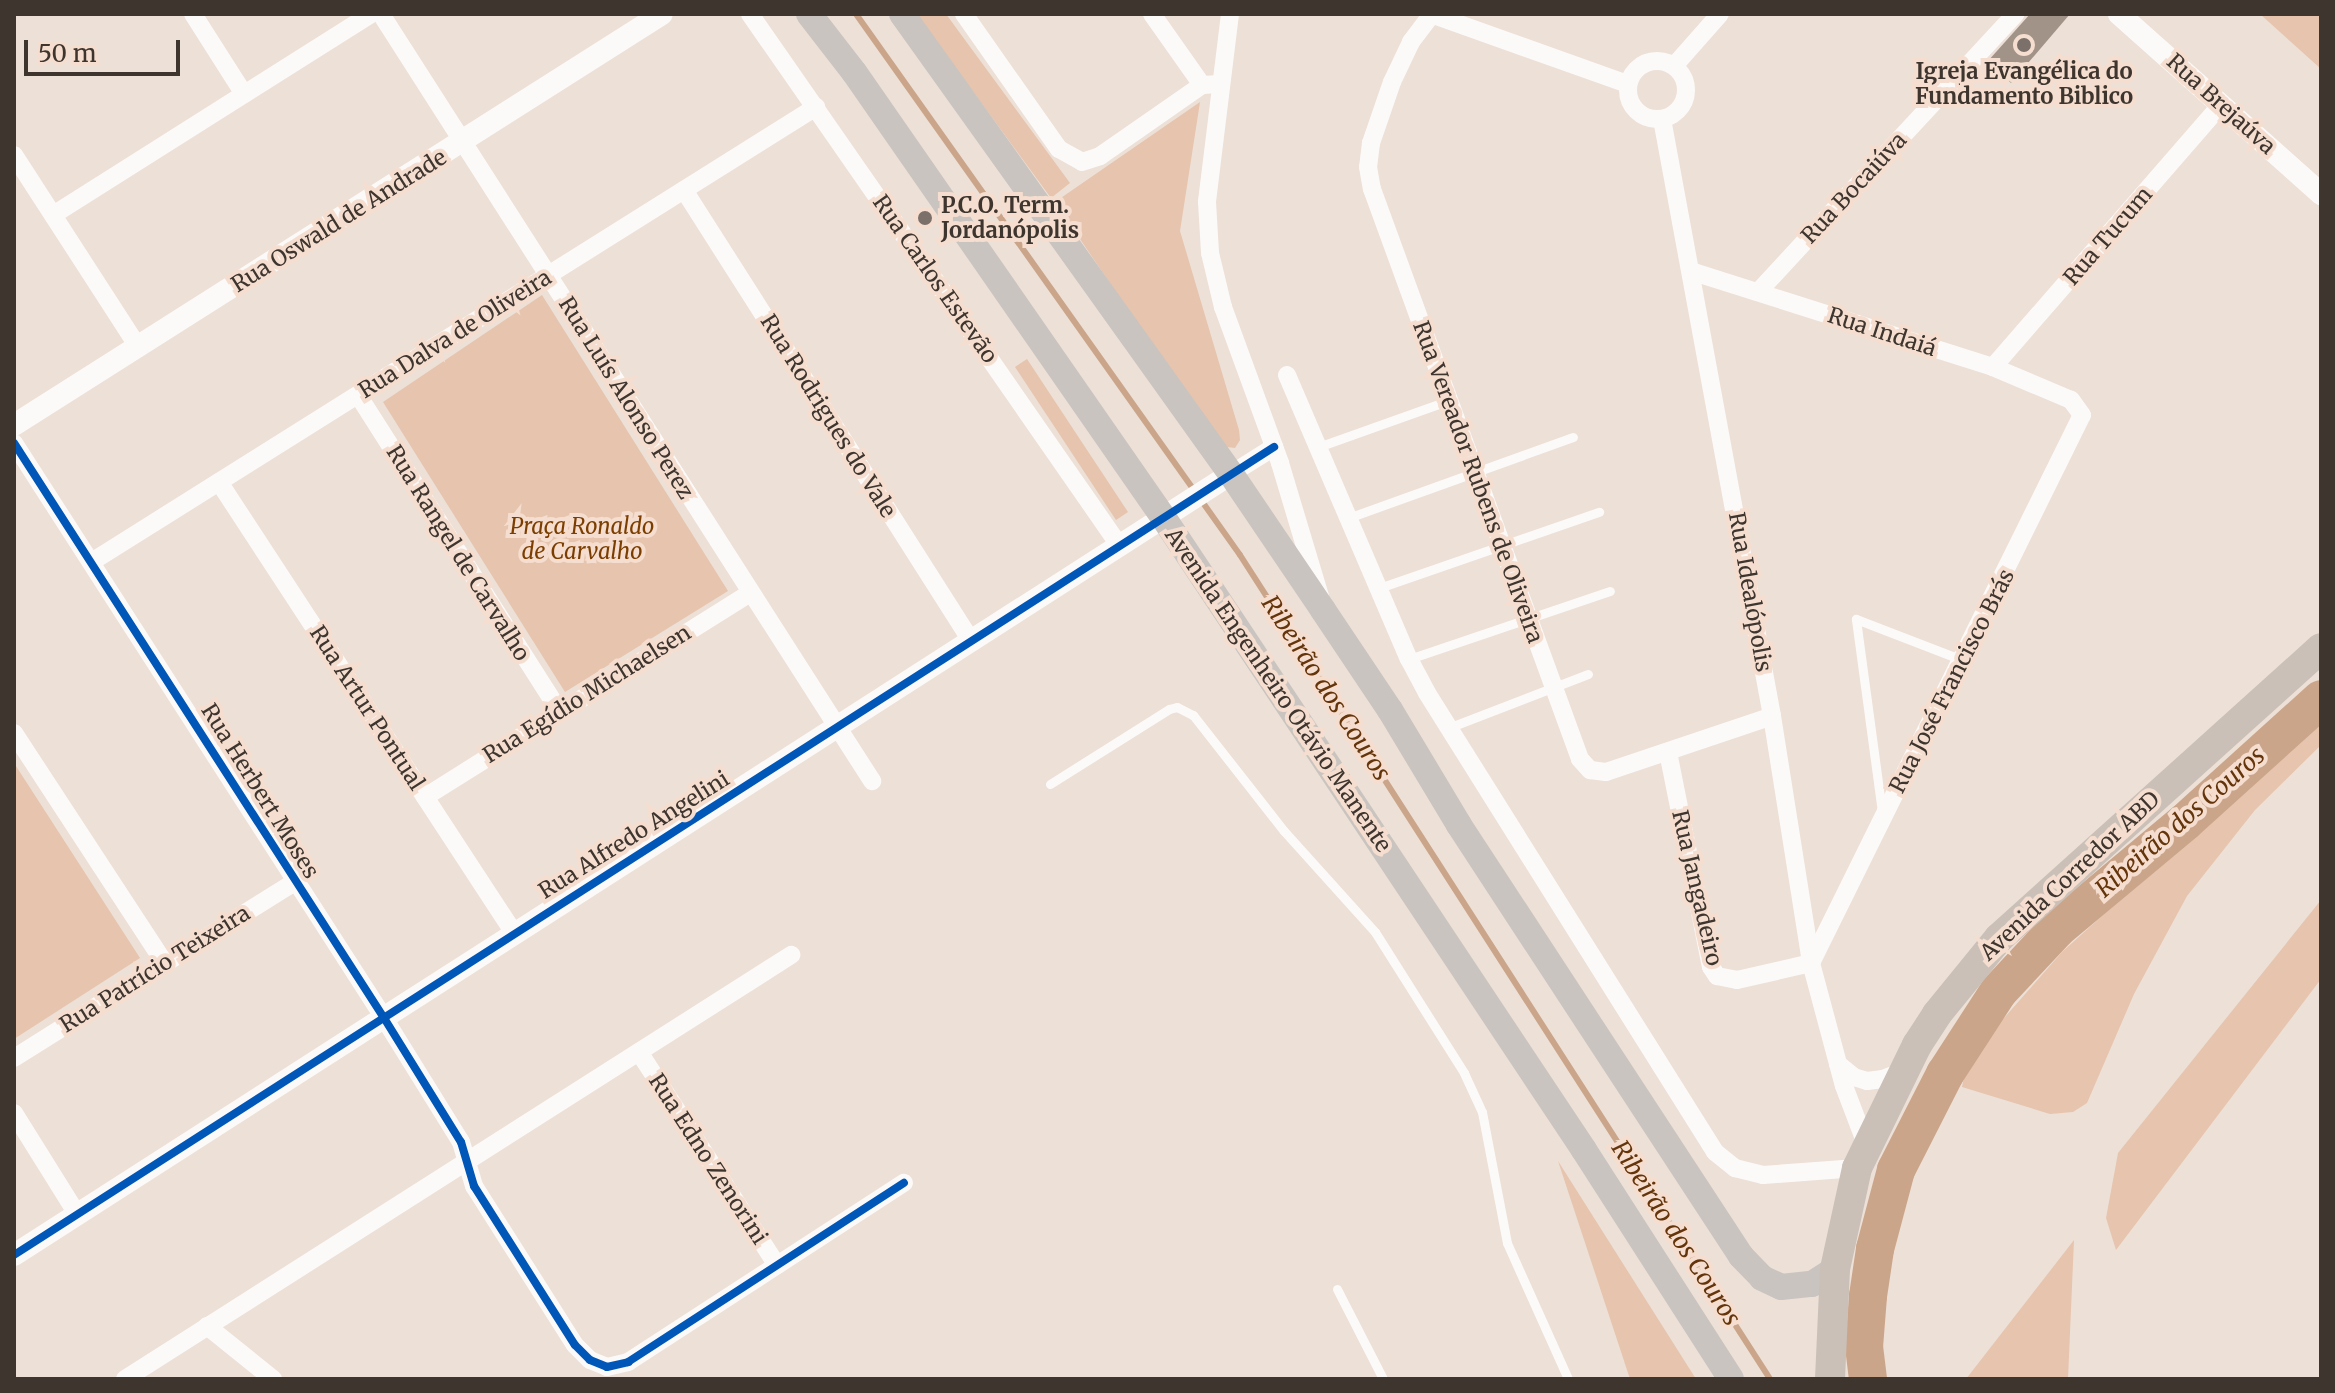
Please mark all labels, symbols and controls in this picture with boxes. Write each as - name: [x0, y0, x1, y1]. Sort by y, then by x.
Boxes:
- scale bar: [28, 24, 184, 74]
- marker: Igreja Evangélica do Fundamento Biblico: [2015, 36, 2033, 54]
- text: 50 m: [38, 38, 97, 69]
- street label: Rua Brejaúva: [2161, 48, 2281, 160]
- place label: Igreja Evangélica do Fundamento Biblico: [1915, 58, 2133, 110]
- street label: Rua Bocaiúva: [1796, 127, 1912, 249]
- street label: Rua Oswald de Andrade: [227, 144, 451, 298]
- street label: Rua Tucum: [2058, 182, 2158, 290]
- street label: Rua Carlos Estevão: [867, 190, 1003, 368]
- place label: P.C.O. Term. Jordanópolis: [941, 192, 1079, 244]
- marker: P.C.O. Term. Jordanópolis: [916, 209, 934, 227]
- street label: Rua Dalva de Oliveira: [354, 264, 556, 404]
- street label: Rua Luís Alonso Perez: [553, 292, 699, 504]
- street label: Rua Indaiá: [1824, 302, 1940, 362]
- street label: Rua Rodrigues do Vale: [755, 310, 901, 522]
- street label: Rua Vereador Rubens de Oliveira: [1407, 317, 1549, 647]
- street label: Rua Rangel de Carvalho: [381, 440, 535, 666]
- street label: Rua Idealópolis: [1723, 510, 1777, 674]
- park label: Praça Ronaldo de Carvalho: [510, 513, 654, 564]
- street label: Avenida Engenheiro Otávio Manente: [1159, 523, 1397, 857]
- street label: Rua José Francisco Brás: [1884, 565, 2020, 797]
- water label: Ribeirão dos Couros: [1256, 590, 1396, 786]
- street label: Rua Egídio Michaelsen: [478, 619, 696, 769]
- street label: Rua Artur Pontual: [304, 621, 430, 795]
- street label: Rua Herbert Moses: [196, 699, 324, 883]
- water label: Ribeirão dos Couros: [2090, 741, 2270, 903]
- street label: Rua Alfredo Angelini: [534, 766, 734, 904]
- street label: Avenida Corredor ABD: [1975, 786, 2165, 966]
- street label: Rua Jangadeiro: [1666, 808, 1728, 968]
- street label: Rua Patrício Teixeira: [55, 900, 255, 1038]
- street label: Rua Edno Zenorini: [643, 1069, 773, 1249]
- water label: Ribeirão dos Couros: [1606, 1135, 1746, 1331]

